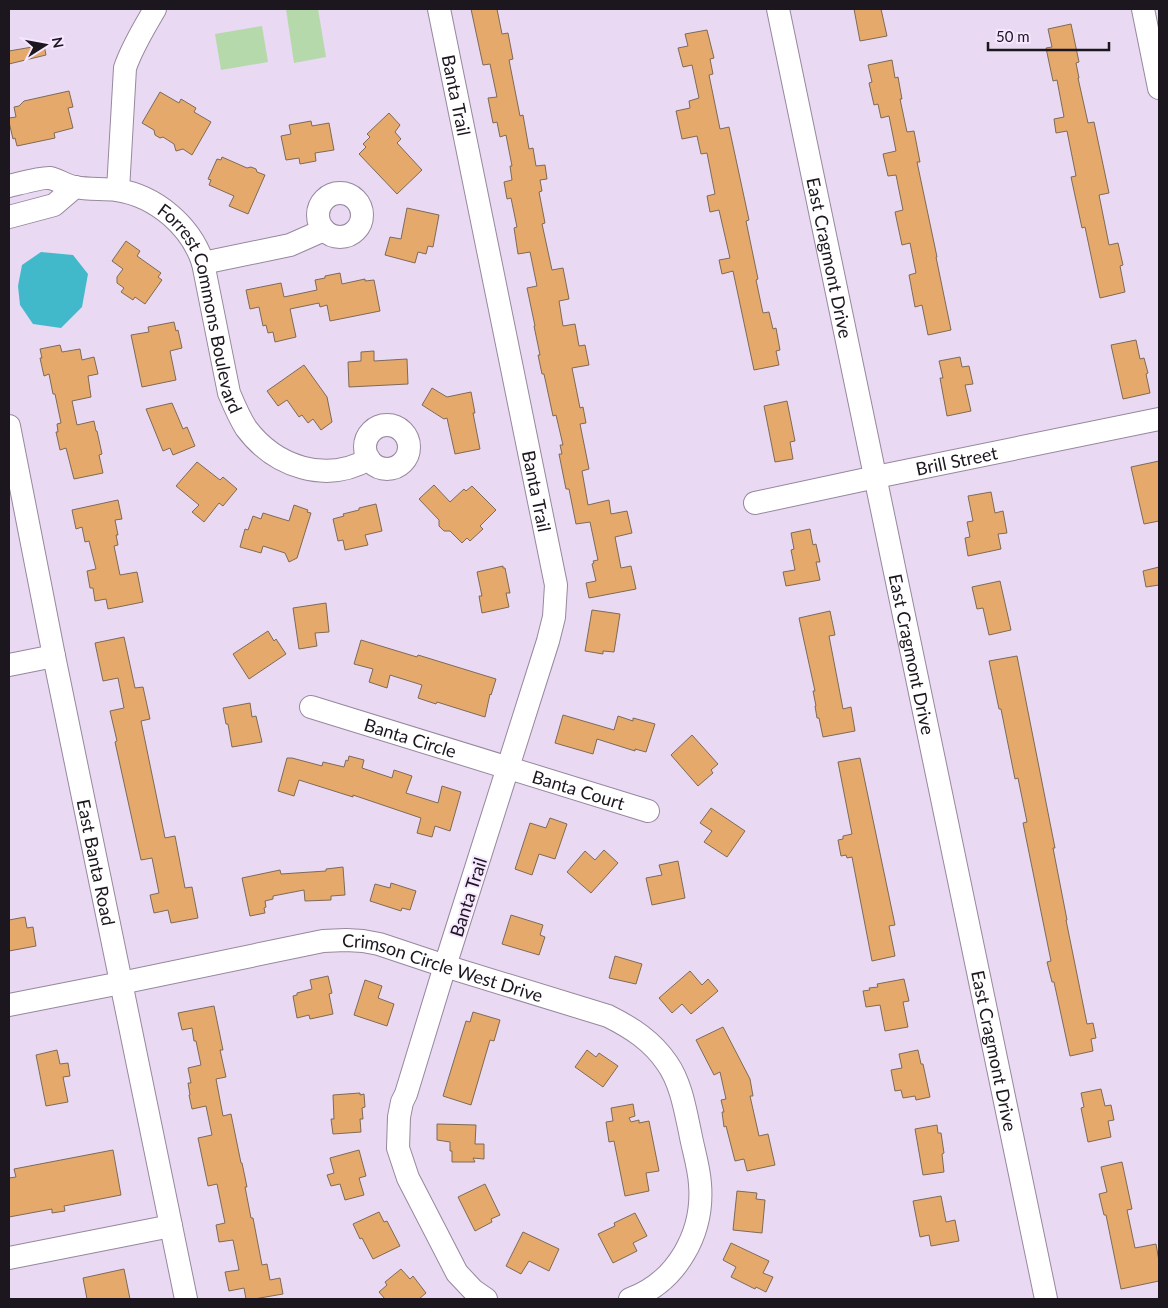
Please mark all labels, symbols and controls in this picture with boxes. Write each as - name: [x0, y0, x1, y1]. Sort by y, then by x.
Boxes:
- north arrow: [20, 20, 70, 70]
- scale bar: [988, 20, 1109, 52]
- text: 50 m: [996, 27, 1030, 45]
- text: N: [49, 36, 68, 49]
- street label: Banta Trail: [438, 53, 476, 138]
- street label: East Cragmont Drive: [802, 175, 857, 340]
- street label: Forrest Commons Boulevard: [154, 198, 247, 417]
- street label: Brill Street: [914, 441, 1000, 480]
- street label: Banta Trail: [518, 449, 556, 534]
- street label: East Cragmont Drive: [885, 572, 939, 737]
- street label: Banta Circle: [362, 713, 459, 762]
- street label: Banta Court: [530, 765, 628, 814]
- street label: East Banta Road: [73, 797, 120, 927]
- street label: Banta Trail: [445, 854, 491, 940]
- street label: Crimson Circle West Drive: [342, 929, 546, 1006]
- street label: East Cragmont Drive: [967, 968, 1022, 1133]

